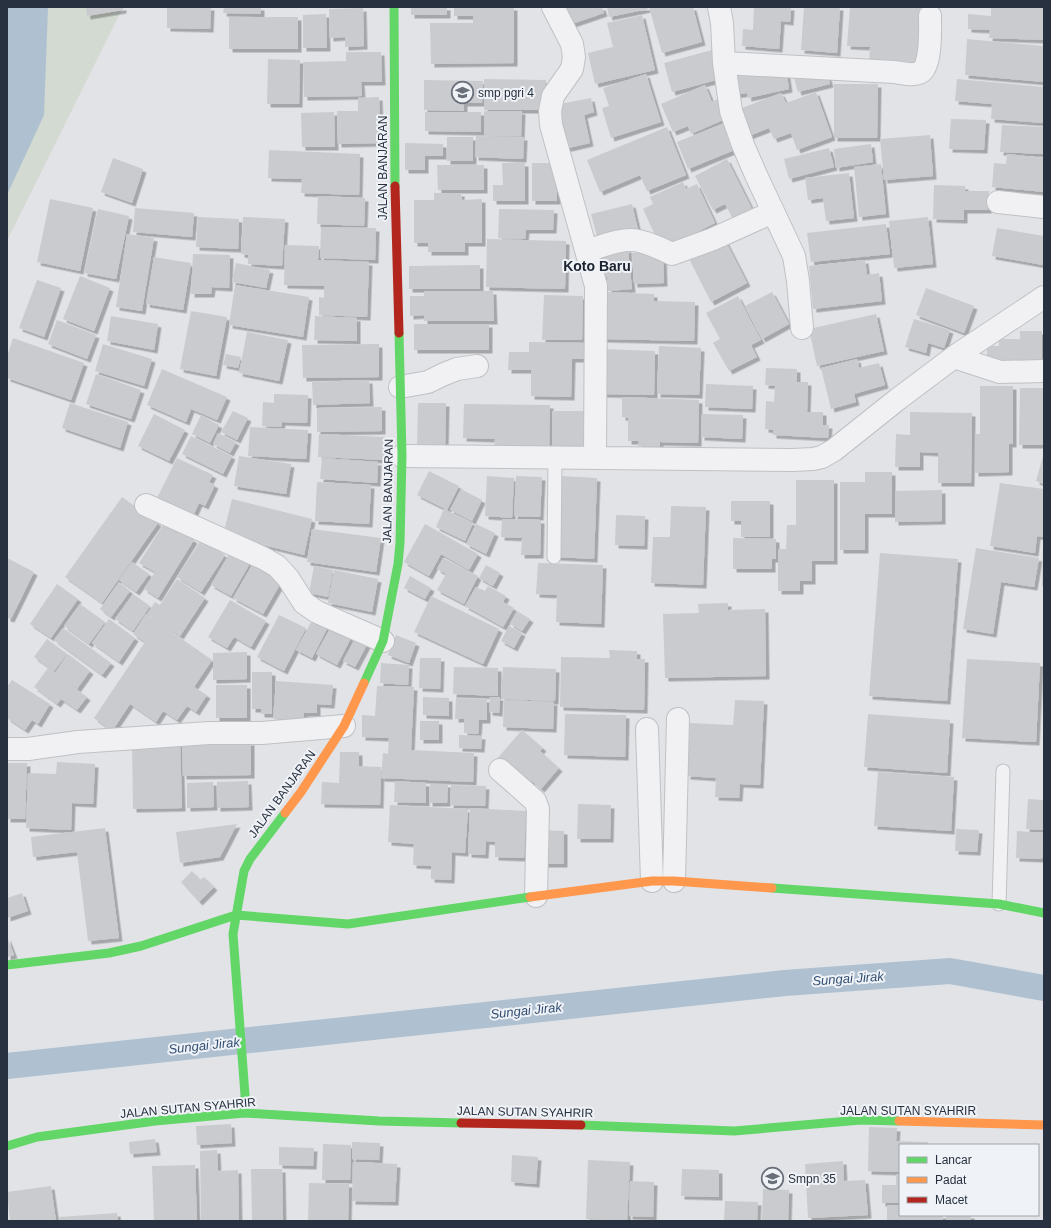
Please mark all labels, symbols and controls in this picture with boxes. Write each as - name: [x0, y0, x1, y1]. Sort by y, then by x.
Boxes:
- school or university icon: smp pgri 4: [450, 80, 476, 106]
- place label: smp pgri 4: [478, 86, 534, 100]
- street label: JALAN BANJARAN: [376, 116, 390, 220]
- district label: Koto Baru: [563, 258, 631, 274]
- street label: JALAN BANJARAN: [380, 439, 396, 543]
- street label: JALAN BANJARAN: [246, 748, 318, 840]
- water label: Sungai Jirak: [812, 968, 886, 988]
- water label: Sungai Jirak: [490, 999, 564, 1022]
- water label: Sungai Jirak: [168, 1034, 242, 1057]
- street label: JALAN SUTAN SYAHRIR: [120, 1095, 257, 1121]
- street label: JALAN SUTAN SYAHRIR: [457, 1104, 594, 1120]
- street label: JALAN SUTAN SYAHRIR: [840, 1104, 976, 1118]
- legend: [899, 1144, 1039, 1216]
- text: Lancar: [935, 1153, 972, 1167]
- school or university icon: Smpn 35: [759, 1166, 785, 1192]
- place label: Smpn 35: [788, 1172, 836, 1186]
- text: Padat: [935, 1173, 967, 1187]
- text: Macet: [935, 1193, 968, 1207]

